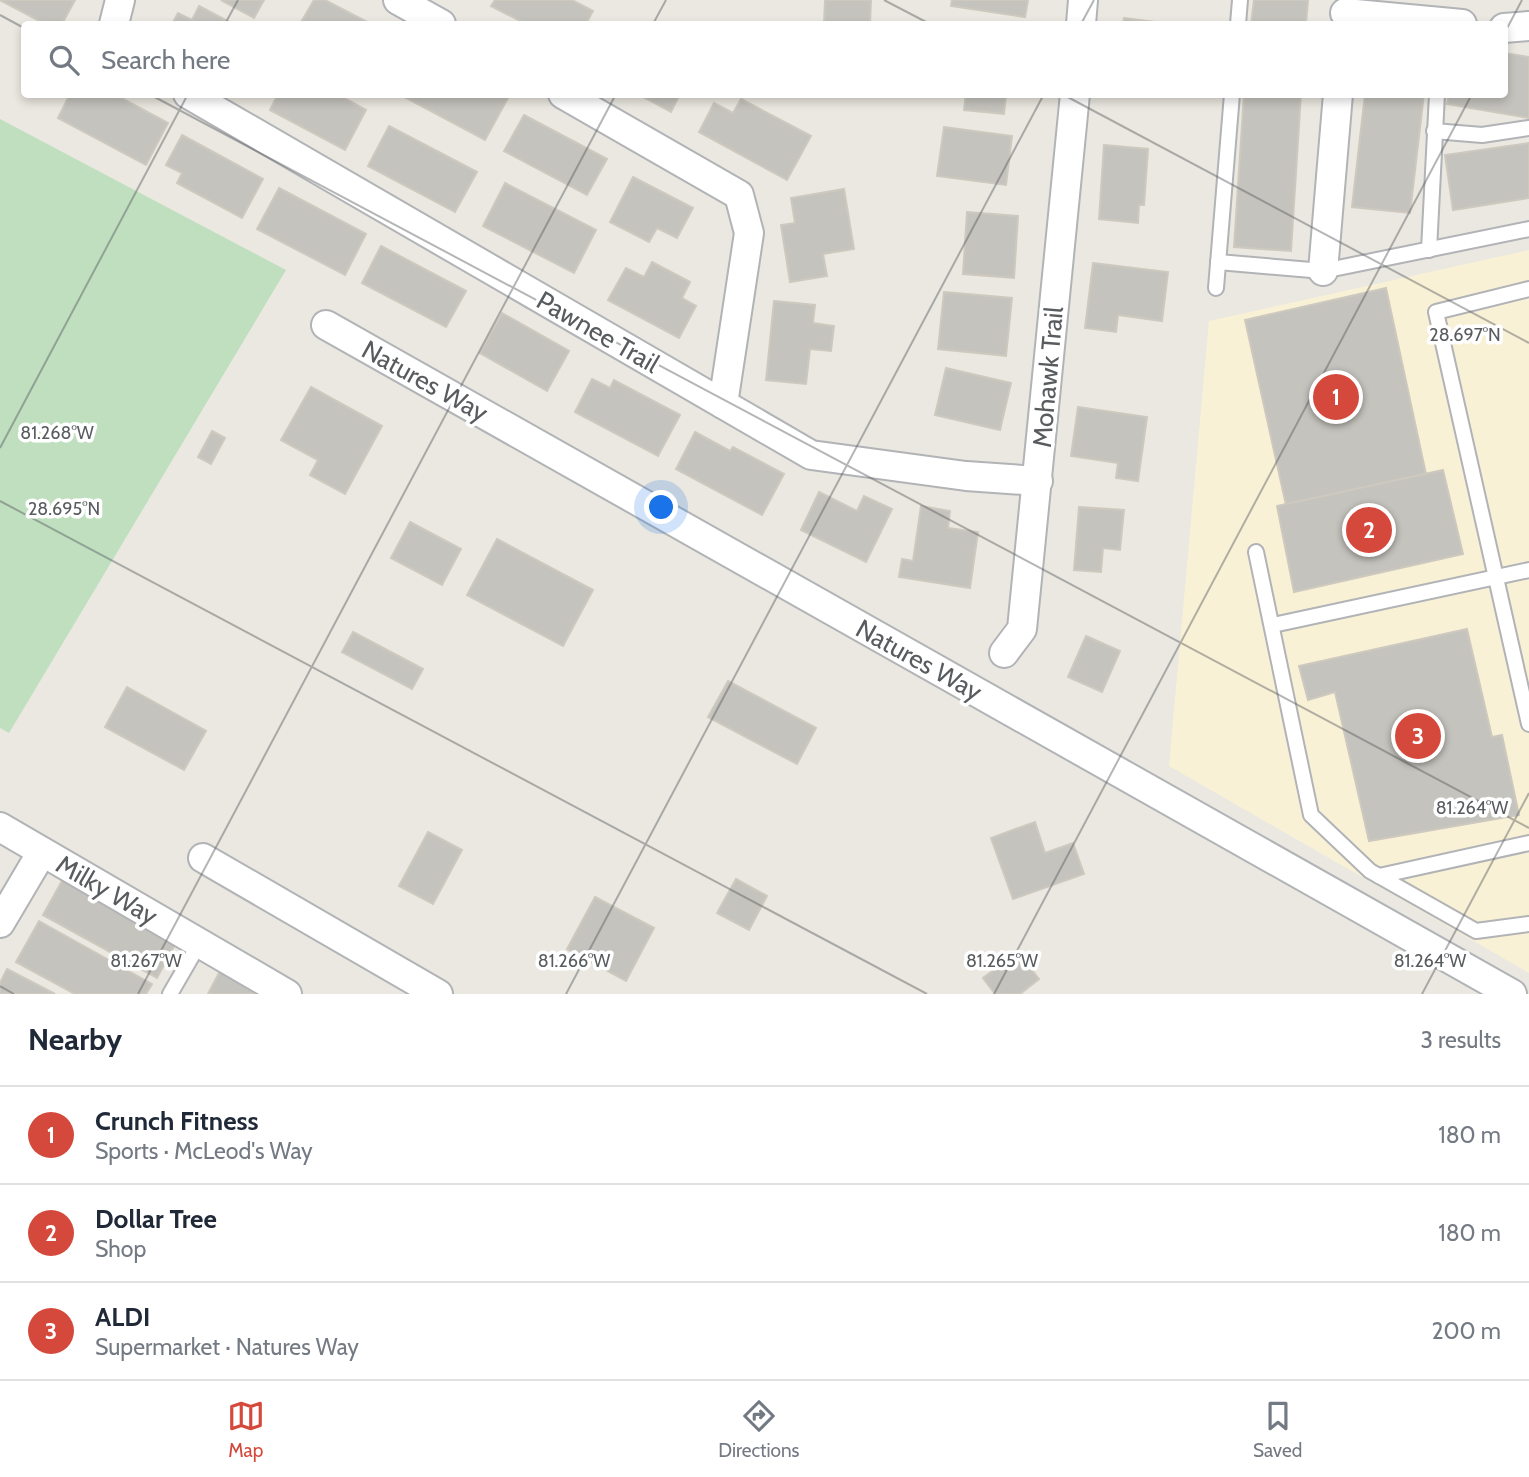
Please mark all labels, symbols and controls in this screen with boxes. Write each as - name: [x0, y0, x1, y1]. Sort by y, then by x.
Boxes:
- search box: [21, 21, 1508, 98]
- icon: search: [45, 41, 83, 79]
- text: Search here: [101, 44, 230, 76]
- street label: Pawnee Trail: [531, 284, 665, 380]
- street label: Mohawk Trail: [1026, 305, 1070, 449]
- text: 28.697°N: [1429, 324, 1501, 346]
- street label: Natures Way: [356, 333, 494, 429]
- pin: 1: [1313, 371, 1359, 423]
- text: 81.268°W: [20, 422, 94, 444]
- your location: [644, 490, 678, 524]
- text: 28.695°N: [28, 498, 100, 520]
- pin: 2: [1346, 504, 1392, 556]
- street label: Natures Way: [850, 612, 988, 708]
- pin: 3: [1395, 710, 1441, 762]
- text: 81.264°W: [1436, 797, 1508, 819]
- street label: Milky Way: [51, 848, 163, 932]
- text: 81.267°W: [110, 950, 182, 972]
- text: 81.266°W: [538, 950, 610, 972]
- text: 81.265°W: [966, 950, 1038, 972]
- text: 81.264°W: [1394, 950, 1466, 972]
- text: Nearby: [28, 1021, 122, 1058]
- text: 3 results: [1420, 1026, 1501, 1054]
- text: Crunch Fitness: [95, 1105, 259, 1137]
- text: 1: [47, 1121, 55, 1149]
- text: 180 m: [1438, 1121, 1501, 1149]
- text: Sports · McLeod's Way: [95, 1137, 313, 1165]
- text: Dollar Tree: [95, 1203, 217, 1235]
- text: 2: [45, 1219, 57, 1247]
- text: 180 m: [1438, 1219, 1501, 1247]
- text: Shop: [95, 1235, 146, 1263]
- text: ALDI: [95, 1301, 150, 1333]
- text: 3: [45, 1317, 57, 1345]
- text: 200 m: [1431, 1317, 1501, 1345]
- text: Supermarket · Natures Way: [95, 1333, 359, 1361]
- tab: Map: [227, 1397, 265, 1462]
- tab: Directions: [718, 1397, 799, 1462]
- tab: Saved: [1253, 1397, 1302, 1462]

